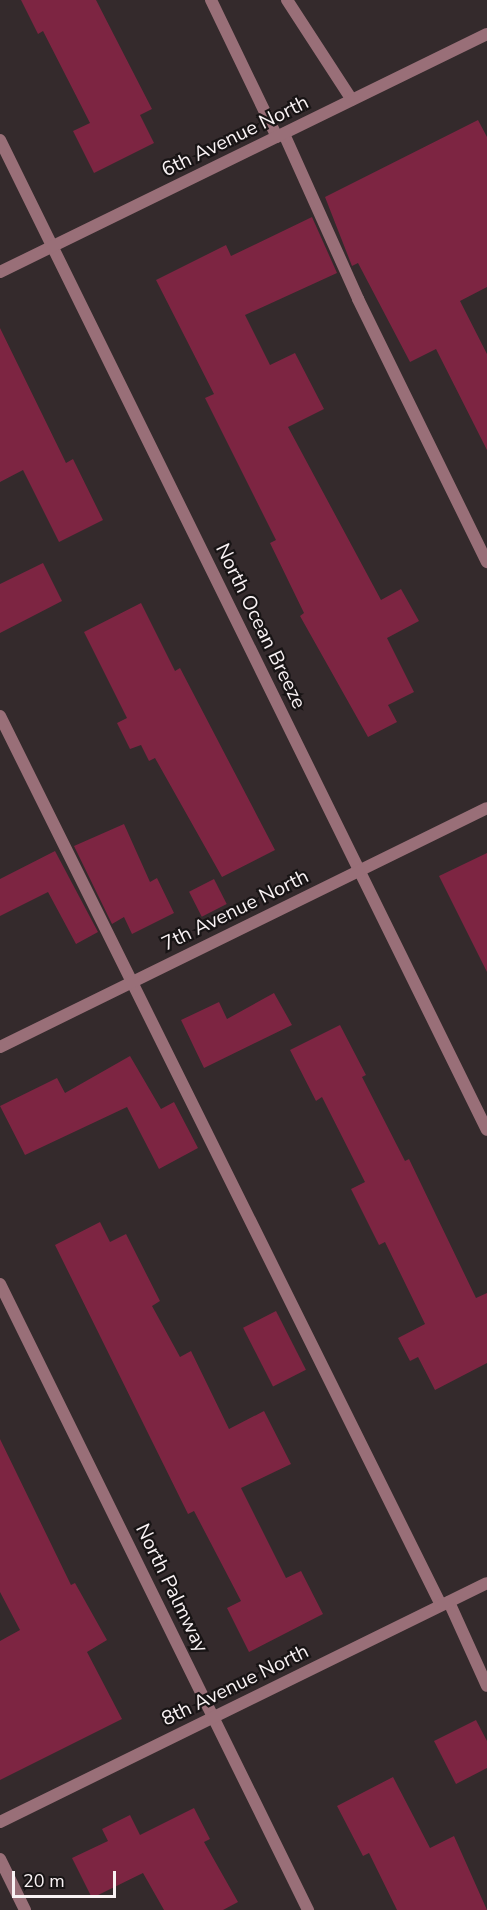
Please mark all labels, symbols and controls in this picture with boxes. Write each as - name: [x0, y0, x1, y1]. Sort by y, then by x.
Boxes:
- street label: 6th Avenue North: [158, 90, 312, 182]
- street label: North Ocean Breeze: [211, 540, 311, 712]
- street label: 7th Avenue North: [158, 864, 312, 956]
- street label: North Palmway: [130, 1520, 214, 1656]
- street label: 8th Avenue North: [158, 1639, 312, 1731]
- scale bar: [15, 1859, 118, 1897]
- text: 20 m: [23, 1869, 65, 1893]

